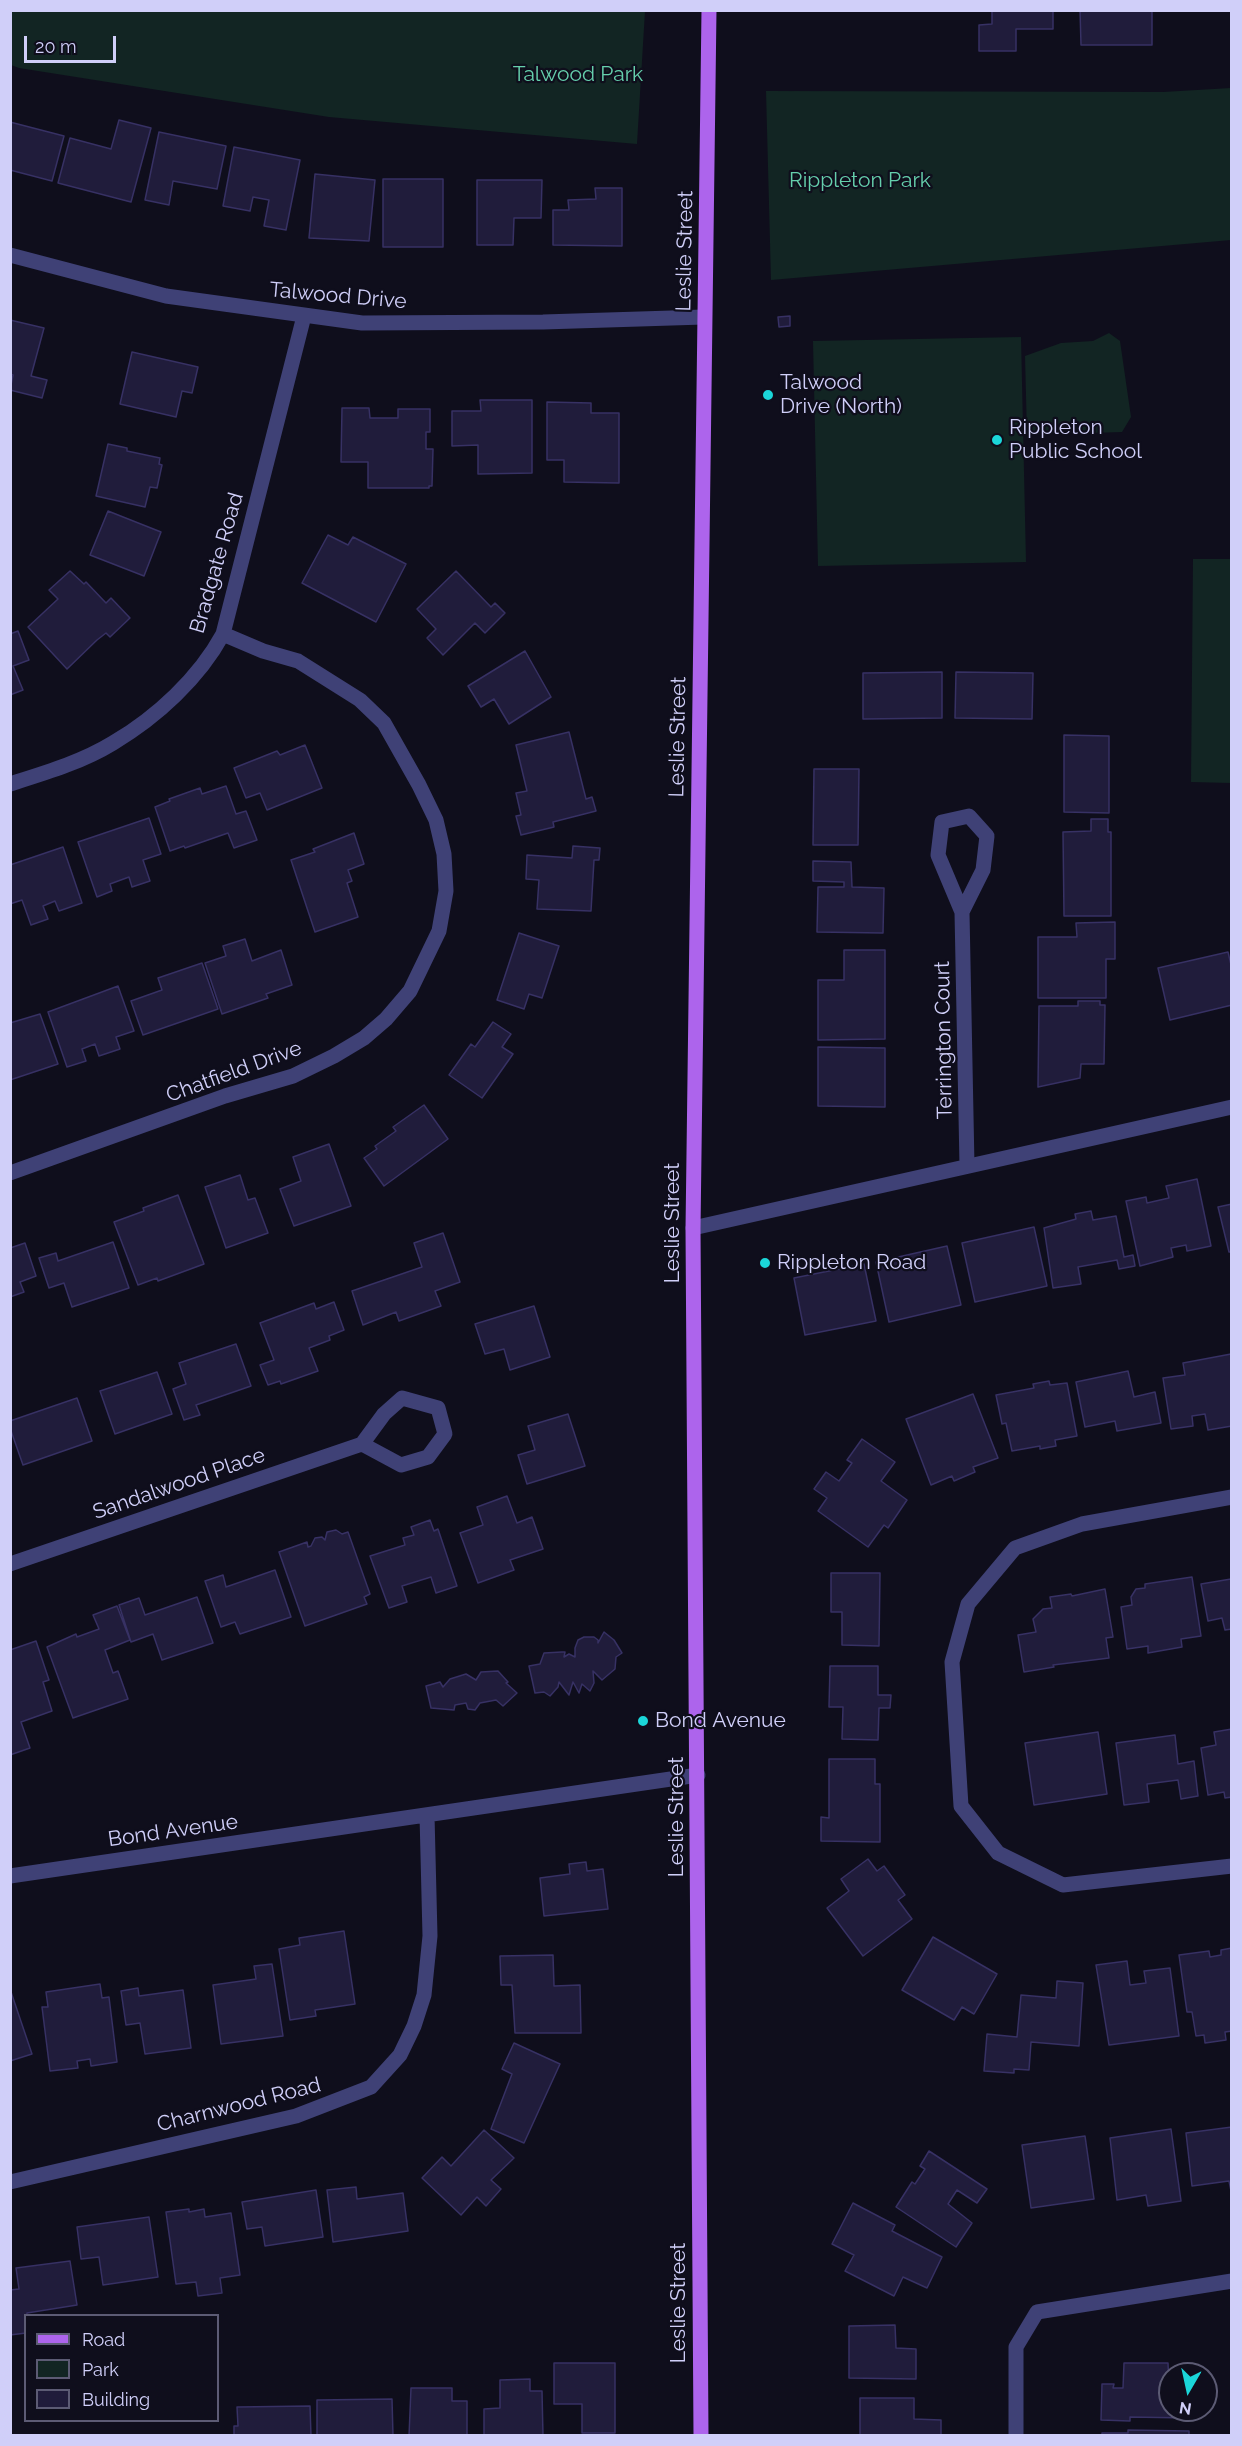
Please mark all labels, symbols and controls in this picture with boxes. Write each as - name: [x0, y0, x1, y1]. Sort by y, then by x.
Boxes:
- scale bar: [27, 24, 118, 62]
- text: 20 m: [35, 36, 77, 57]
- park label: Talwood Park: [513, 62, 643, 88]
- park label: Rippleton Park: [789, 168, 931, 194]
- street label: Leslie Street: [671, 190, 699, 312]
- street label: Talwood Drive: [268, 277, 408, 315]
- place label: Talwood Drive (North): [780, 370, 902, 420]
- marker: Talwood Drive (North): [761, 388, 775, 402]
- place label: Rippleton Public School: [1009, 415, 1142, 465]
- marker: Rippleton Public School: [990, 433, 1004, 447]
- street label: Bradgate Road: [185, 490, 249, 636]
- street label: Leslie Street: [664, 676, 692, 798]
- street label: Terrington Court: [930, 961, 958, 1119]
- street label: Chatfield Drive: [163, 1036, 305, 1108]
- street label: Leslie Street: [660, 1163, 686, 1283]
- place label: Rippleton Road: [777, 1250, 926, 1276]
- marker: Rippleton Road: [758, 1256, 772, 1270]
- street label: Sandalwood Place: [90, 1443, 268, 1525]
- place label: Bond Avenue: [655, 1708, 786, 1734]
- marker: Bond Avenue: [636, 1714, 650, 1728]
- street label: Leslie Street: [664, 1757, 690, 1877]
- street label: Bond Avenue: [106, 1809, 240, 1853]
- street label: Charnwood Road: [154, 2072, 324, 2138]
- street label: Leslie Street: [666, 2243, 692, 2363]
- legend: [24, 2314, 219, 2422]
- text: Road: [82, 2329, 125, 2350]
- text: Park: [82, 2359, 119, 2380]
- north arrow: [1158, 2362, 1218, 2422]
- text: Building: [82, 2389, 150, 2410]
- text: N: [1178, 2398, 1193, 2419]

